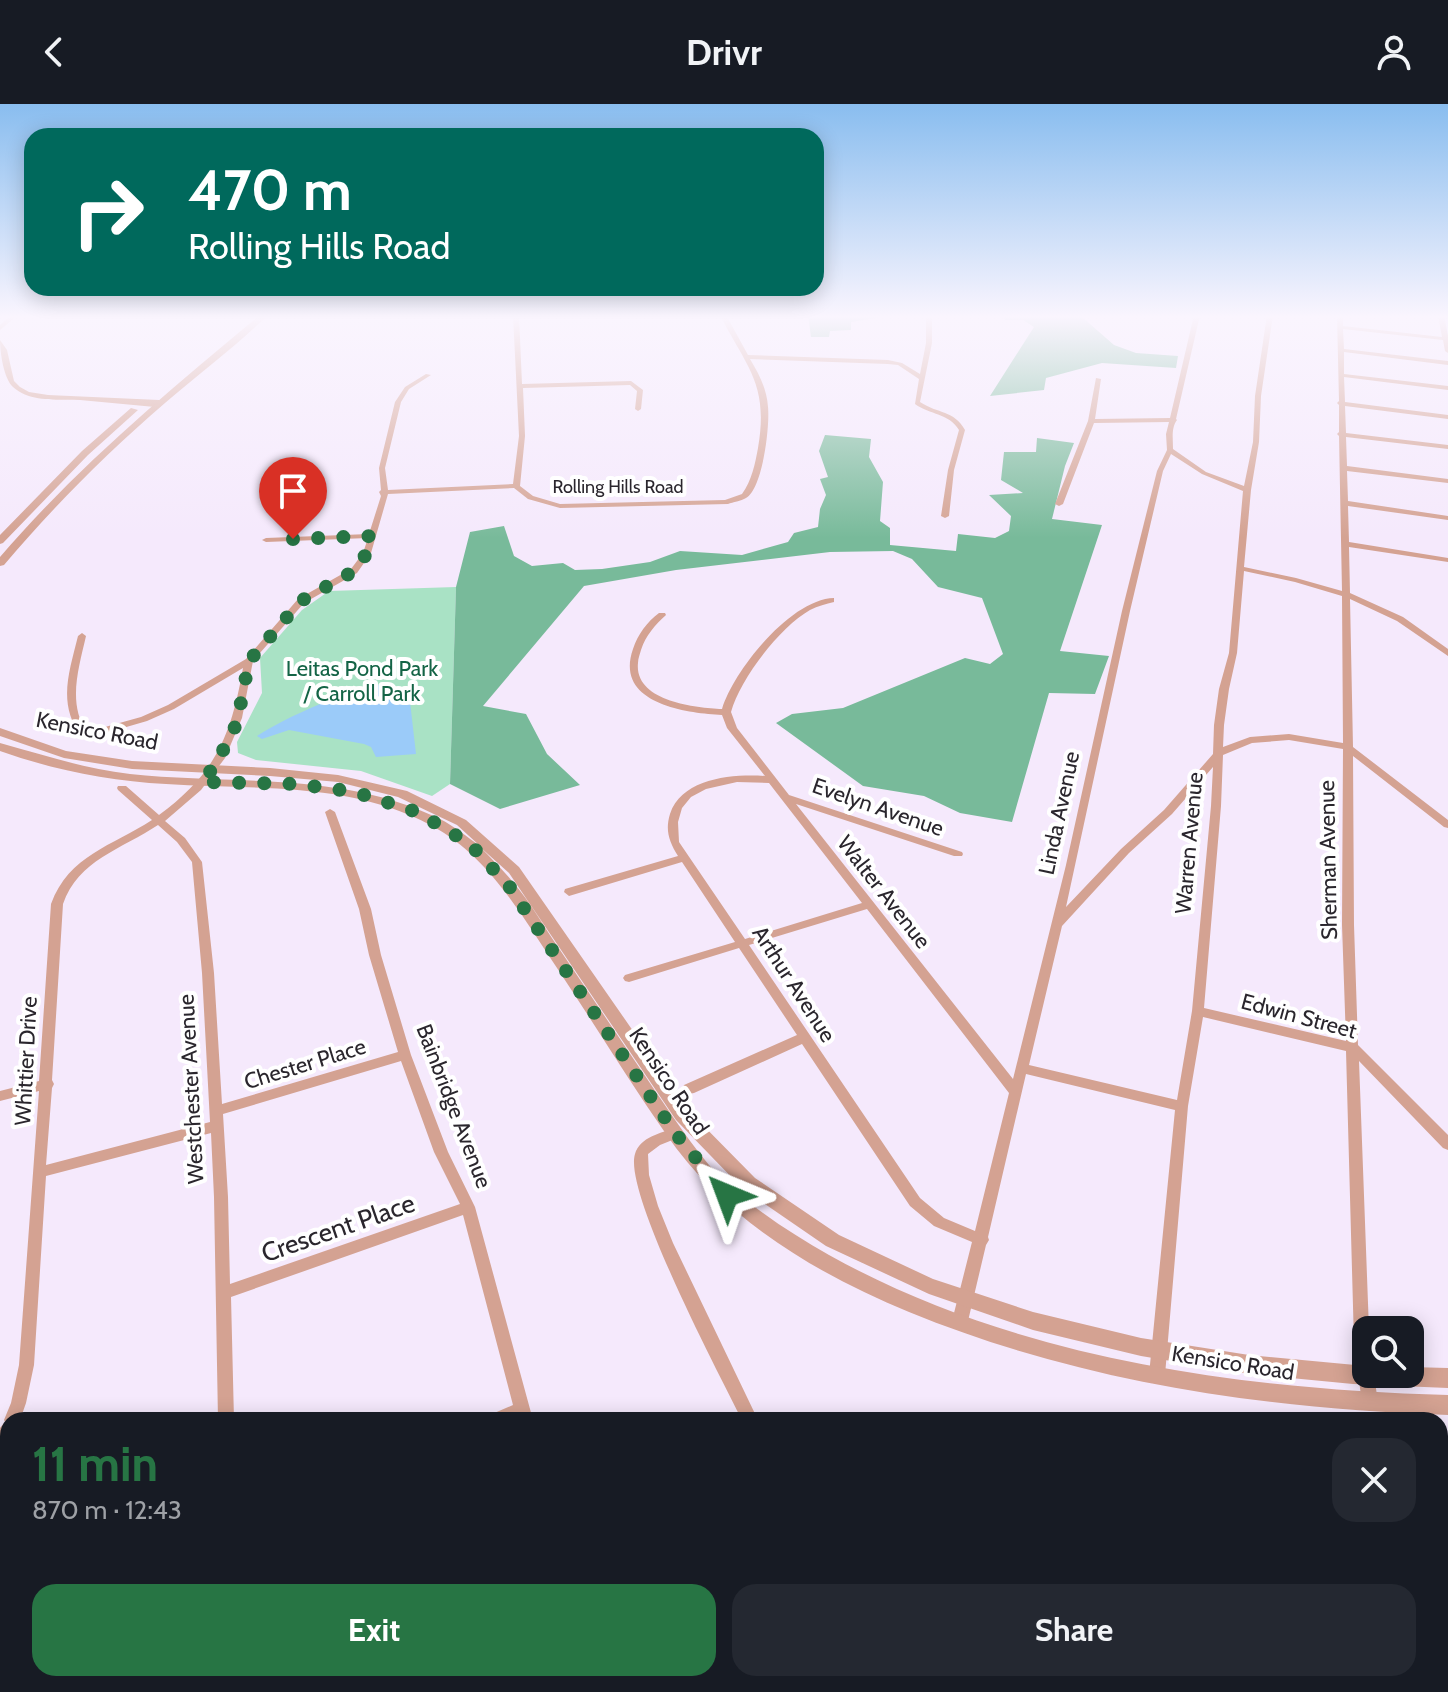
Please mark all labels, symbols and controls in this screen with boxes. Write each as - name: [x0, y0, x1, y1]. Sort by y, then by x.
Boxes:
- icon: back: [32, 30, 76, 74]
- text: Drivr: [686, 30, 762, 74]
- icon: person: [1372, 30, 1416, 74]
- text: 470 m: [188, 156, 352, 224]
- icon: right: [56, 160, 160, 264]
- text: Rolling Hills Road: [188, 224, 450, 268]
- pin: [259, 457, 327, 539]
- icon: arrive: [271, 469, 315, 513]
- street label: Rolling Hills Road: [552, 476, 684, 498]
- park label: Leitas Pond Park / Carroll Park: [286, 655, 438, 707]
- street label: Kensico Road: [34, 706, 160, 756]
- street label: Linda Avenue: [1033, 749, 1085, 877]
- street label: Warren Avenue: [1169, 771, 1209, 915]
- street label: Evelyn Avenue: [809, 772, 947, 842]
- street label: Sherman Avenue: [1313, 780, 1343, 940]
- street label: Walter Avenue: [832, 830, 936, 954]
- street label: Arthur Avenue: [746, 921, 842, 1047]
- street label: Edwin Street: [1238, 988, 1360, 1045]
- street label: Westchester Avenue: [173, 993, 209, 1185]
- street label: Whittier Drive: [9, 996, 43, 1126]
- street label: Bainbridge Avenue: [410, 1020, 498, 1192]
- street label: Kensico Road: [623, 1022, 715, 1140]
- street label: Chester Place: [241, 1033, 369, 1095]
- position arrow: [685, 1153, 769, 1237]
- street label: Crescent Place: [257, 1187, 419, 1269]
- map controls: [1352, 1316, 1424, 1388]
- button: search: [1352, 1316, 1424, 1388]
- street label: Kensico Road: [1170, 1340, 1296, 1386]
- text: 11 min: [32, 1435, 158, 1493]
- button: close: [1332, 1438, 1416, 1522]
- text: 870 m · 12:43: [32, 1494, 182, 1526]
- button: Exit: [32, 1584, 716, 1676]
- button: Share: [732, 1584, 1416, 1676]

